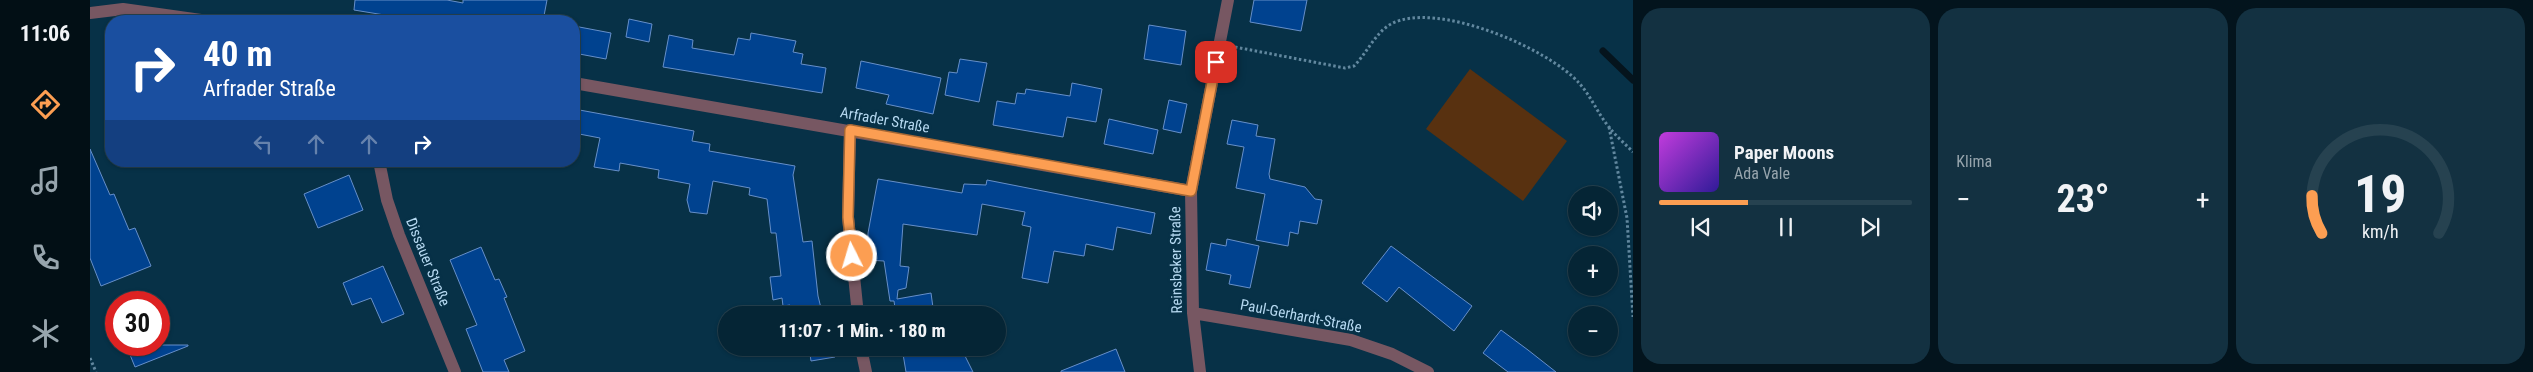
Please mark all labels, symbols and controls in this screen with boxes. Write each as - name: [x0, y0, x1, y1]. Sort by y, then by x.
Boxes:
- text: 11:06: [20, 21, 70, 46]
- text: 40 m: [203, 34, 272, 75]
- icon: right: [120, 35, 185, 100]
- pin: [1195, 41, 1237, 83]
- icon: arrive: [1202, 48, 1230, 76]
- text: Arfrader Straße: [203, 76, 336, 101]
- icon: directions: [28, 87, 63, 122]
- street label: Arfrader Straße: [839, 103, 931, 137]
- icon: left: [249, 130, 277, 158]
- icon: ahead: [302, 130, 330, 158]
- icon: ahead: [355, 130, 383, 158]
- icon: right: [408, 130, 436, 158]
- text: Paper Moons: [1734, 141, 1834, 164]
- text: Klima: [1956, 152, 1992, 171]
- icon: music: [28, 163, 63, 198]
- text: Ada Vale: [1734, 164, 1790, 183]
- text: 19: [2354, 164, 2407, 225]
- text: 23°: [2056, 177, 2110, 221]
- text: −: [1956, 183, 1970, 216]
- text: +: [2196, 183, 2210, 216]
- map controls: [1568, 186, 1618, 356]
- button: sound: [1568, 186, 1618, 236]
- street label: Reinsbeker Straße: [1166, 206, 1186, 314]
- icon: previous: [1687, 213, 1715, 241]
- icon: pause: [1772, 213, 1800, 241]
- icon: next: [1856, 213, 1884, 241]
- street label: Dissauer Straße: [402, 215, 454, 309]
- text: km/h: [2362, 221, 2399, 242]
- position arrow: [825, 229, 877, 281]
- icon: phone: [28, 240, 63, 275]
- button: +: [1568, 246, 1618, 296]
- speed limit sign: 30: [105, 291, 170, 356]
- street label: Paul-Gerhardt-Straße: [1239, 295, 1363, 337]
- button: −: [1568, 306, 1618, 356]
- icon: climate: [28, 316, 63, 351]
- text: 11:07 · 1 Min. · 180 m: [778, 319, 946, 342]

